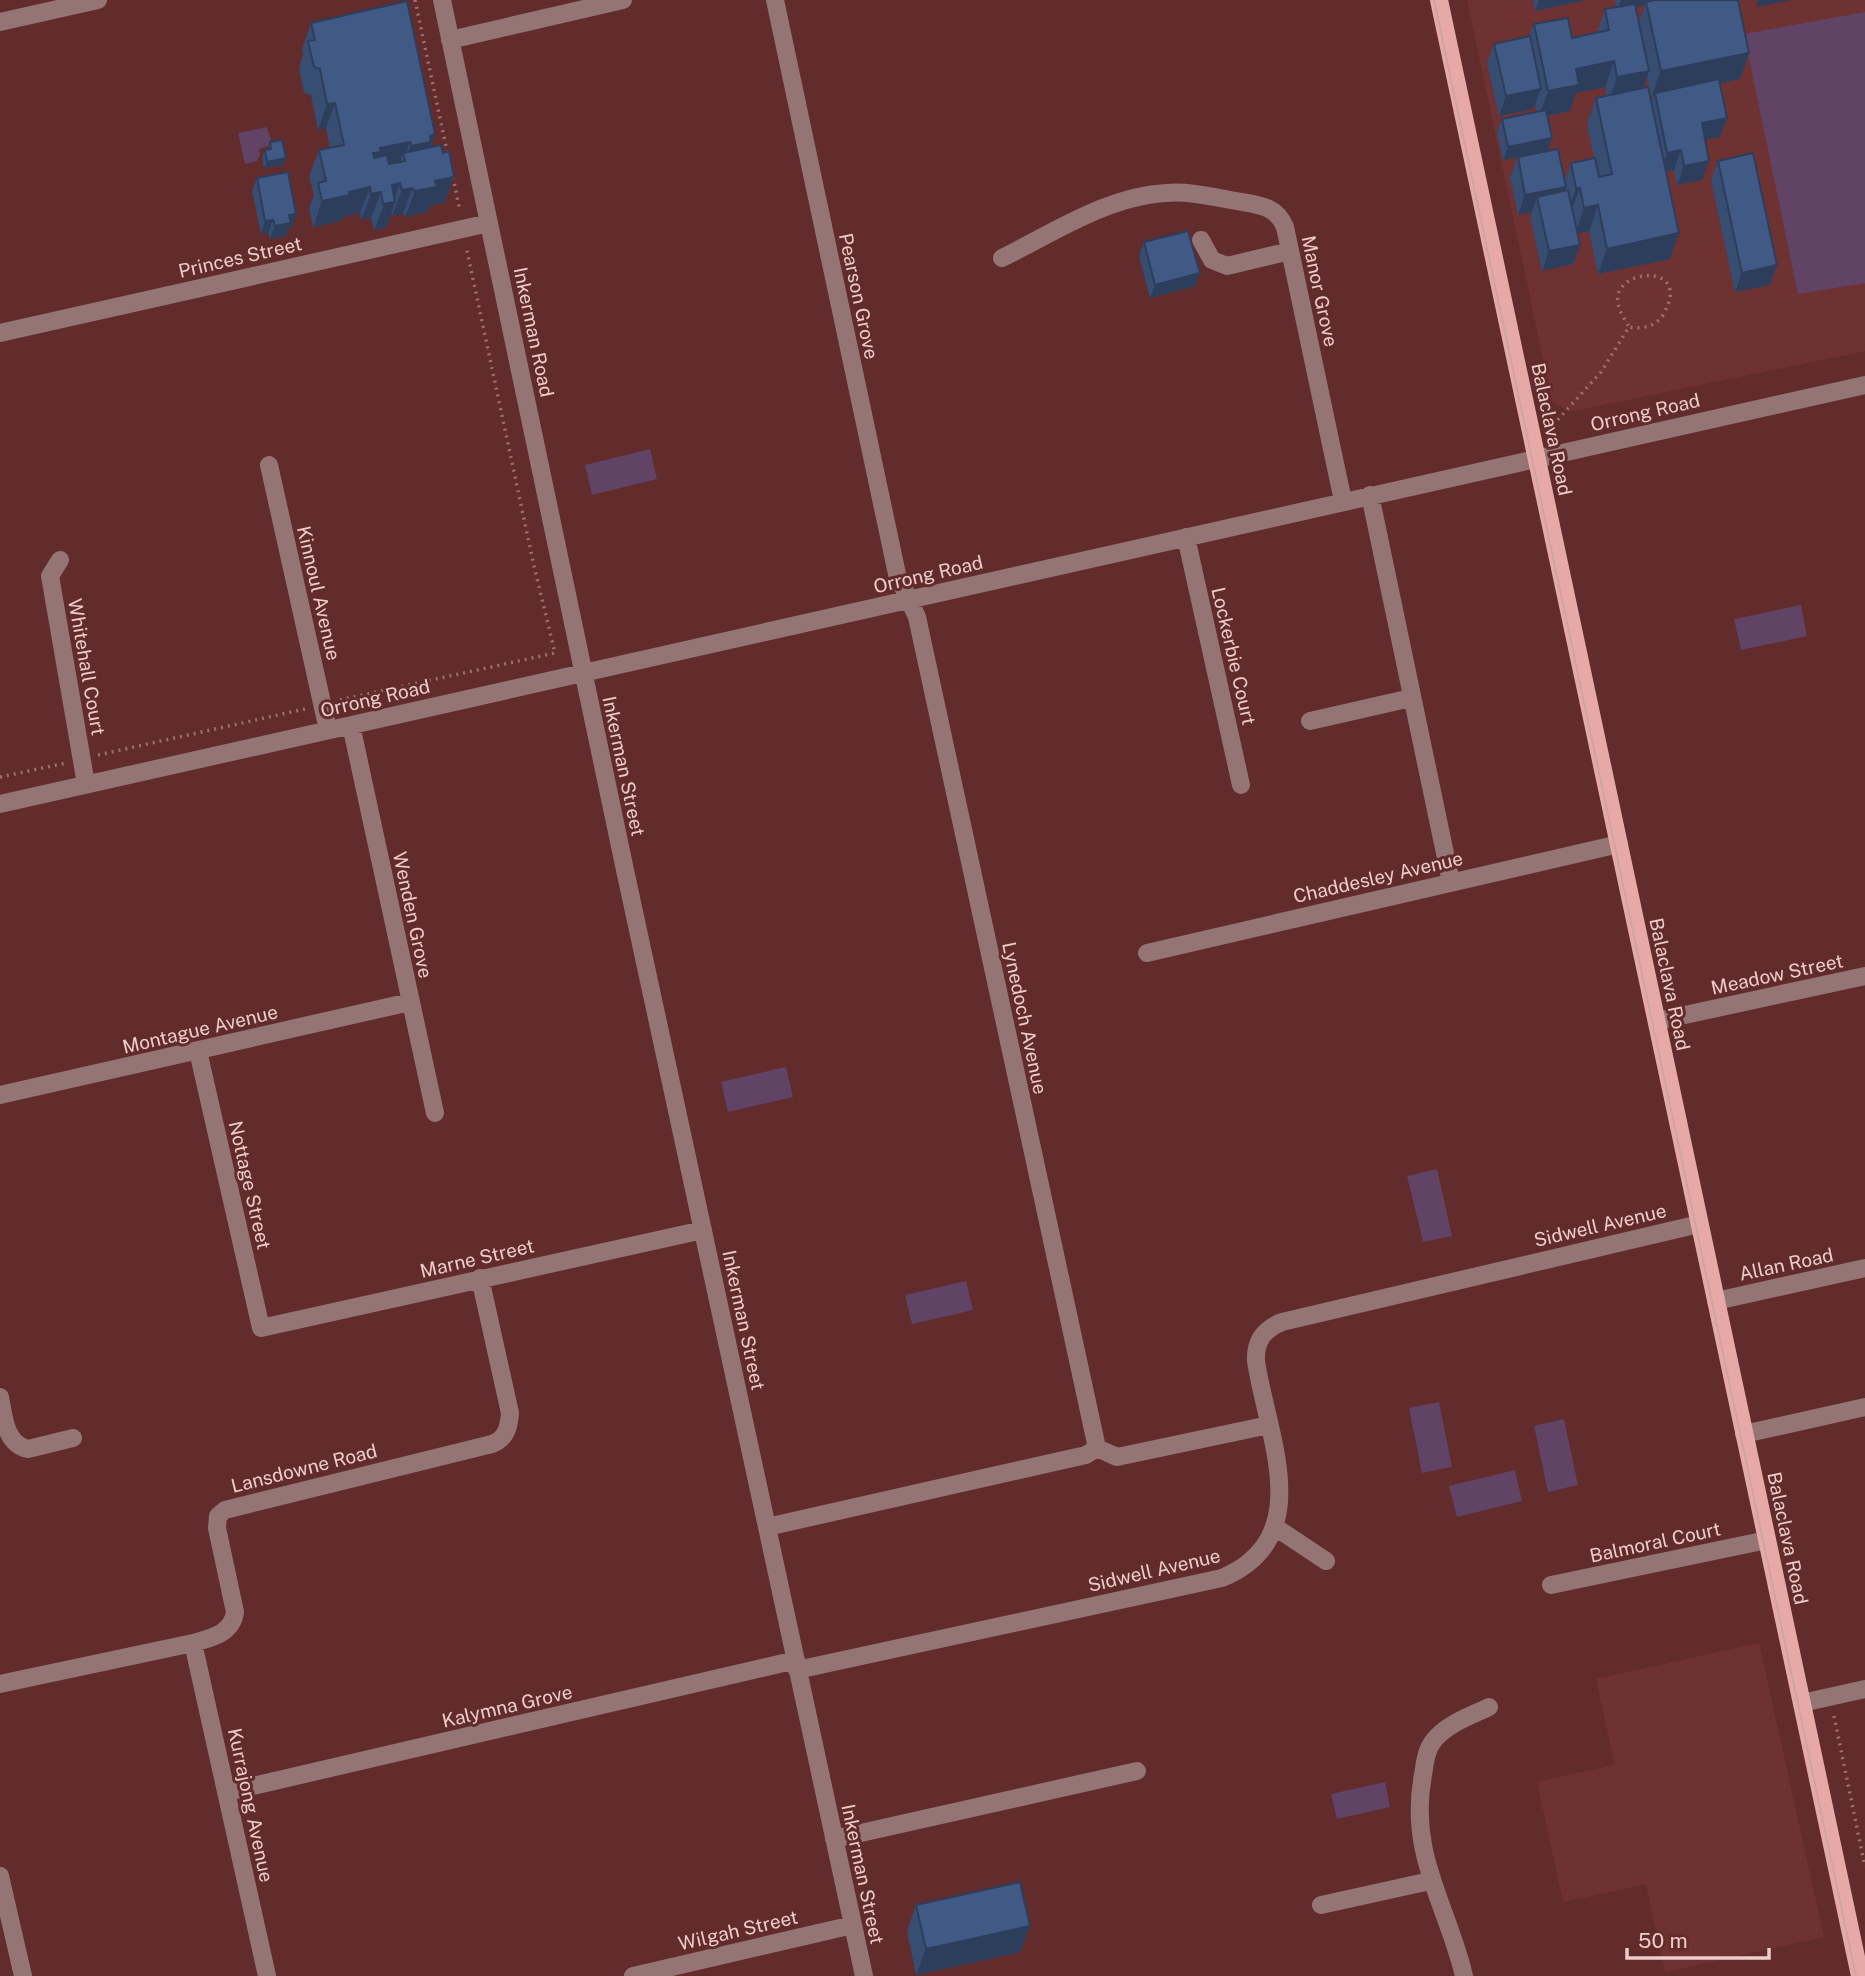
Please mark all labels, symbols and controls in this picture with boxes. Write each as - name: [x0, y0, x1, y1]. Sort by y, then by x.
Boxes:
- street label: Pearson Grove: [835, 231, 883, 361]
- street label: Princes Street: [176, 232, 304, 282]
- street label: Manor Grove: [1297, 233, 1343, 349]
- street label: Inkerman Road: [509, 265, 559, 399]
- street label: Balaclava Road: [1527, 361, 1577, 497]
- street label: Orrong Road: [1588, 389, 1702, 435]
- street label: Kinnoul Avenue: [293, 524, 345, 662]
- street label: Orrong Road: [871, 551, 985, 597]
- street label: Lockerbie Court: [1207, 585, 1261, 727]
- street label: Whitehall Court: [64, 597, 110, 737]
- street label: Orrong Road: [318, 675, 432, 721]
- street label: Inkerman Street: [598, 694, 650, 838]
- street label: Chaddesley Avenue: [1291, 847, 1465, 907]
- street label: Wenden Grove: [389, 850, 437, 980]
- street label: Balaclava Road: [1645, 916, 1695, 1052]
- street label: Lynedoch Avenue: [998, 940, 1052, 1096]
- street label: Meadow Street: [1709, 949, 1845, 999]
- street label: Montague Avenue: [120, 1000, 280, 1058]
- street label: Nottage Street: [225, 1119, 275, 1251]
- street label: Sidwell Avenue: [1532, 1199, 1668, 1251]
- street label: Marne Street: [418, 1234, 536, 1282]
- street label: Allan Road: [1737, 1243, 1835, 1285]
- street label: Inkerman Street: [718, 1248, 770, 1392]
- street label: Lansdowne Road: [229, 1439, 379, 1497]
- street label: Balaclava Road: [1763, 1470, 1813, 1606]
- street label: Balmoral Court: [1587, 1517, 1723, 1567]
- street label: Sidwell Avenue: [1086, 1544, 1222, 1596]
- street label: Kalymna Grove: [440, 1680, 574, 1732]
- street label: Kurrajong Avenue: [224, 1726, 278, 1884]
- street label: Inkerman Street: [837, 1802, 889, 1946]
- street label: Wilgah Street: [676, 1906, 800, 1954]
- scale bar: [1627, 1916, 1769, 1960]
- text: 50 m: [1638, 1928, 1688, 1953]

